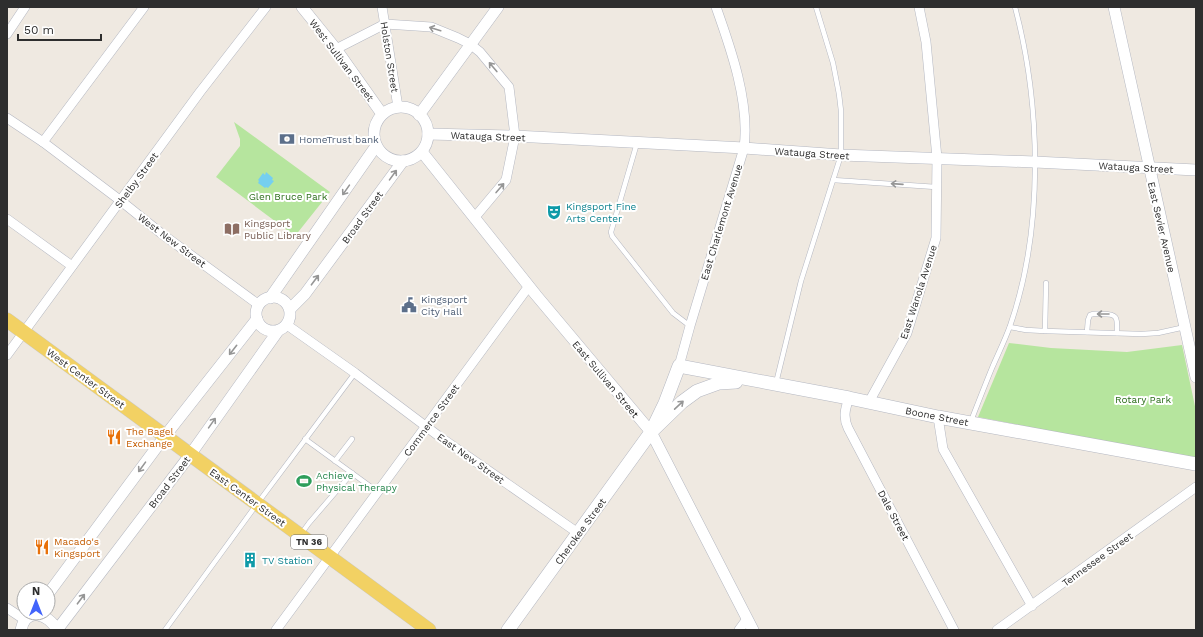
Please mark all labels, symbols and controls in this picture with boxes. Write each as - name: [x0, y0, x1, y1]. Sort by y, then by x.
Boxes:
- scale bar: [18, 16, 101, 42]
- street label: West Sullivan Street: [307, 17, 376, 104]
- street label: Holston Street: [378, 21, 401, 94]
- text: 50 m: [24, 23, 54, 37]
- one-way arrow: [428, 25, 441, 32]
- one-way arrow: [488, 62, 497, 73]
- bank icon: HomeTrust bank: [278, 130, 296, 148]
- street label: Watauga Street: [450, 130, 526, 143]
- place label: HomeTrust bank: [299, 134, 379, 145]
- street label: Watauga Street: [774, 145, 851, 162]
- street label: Shelby Street: [113, 150, 161, 210]
- street label: Watauga Street: [1098, 160, 1174, 175]
- street label: East Charlemont Avenue: [699, 163, 744, 281]
- one-way arrow: [389, 170, 397, 181]
- one-way arrow: [891, 181, 904, 188]
- street label: East Sevier Avenue: [1146, 181, 1177, 274]
- one-way arrow: [496, 182, 505, 193]
- one-way arrow: [342, 184, 350, 195]
- street label: Broad Street: [340, 188, 386, 246]
- park label: Glen Bruce Park: [249, 191, 328, 202]
- place label: Kingsport Fine Arts Center: [566, 201, 637, 224]
- theatre icon: Kingsport Fine Arts Center: [545, 203, 563, 221]
- street label: West New Street: [135, 211, 209, 270]
- place label: Kingsport Public Library: [244, 218, 312, 241]
- library icon: Kingsport Public Library: [223, 220, 241, 238]
- street label: East Wanola Avenue: [898, 243, 939, 341]
- one-way arrow: [311, 275, 320, 286]
- place label: Kingsport City Hall: [421, 294, 468, 317]
- public building icon: Kingsport City Hall: [400, 296, 418, 314]
- one-way arrow: [1097, 310, 1110, 318]
- street label: East Sullivan Street: [570, 339, 641, 420]
- one-way arrow: [228, 344, 237, 355]
- street label: West Center Street: [44, 346, 128, 411]
- street label: Commerce Street: [402, 381, 462, 459]
- park label: Rotary Park: [1115, 394, 1171, 405]
- one-way arrow: [674, 400, 684, 410]
- street label: Boone Street: [904, 405, 970, 428]
- one-way arrow: [208, 418, 216, 429]
- place label: The Bagel Exchange: [126, 426, 174, 449]
- restaurant icon: The Bagel Exchange: [105, 428, 123, 446]
- street label: East New Street: [435, 431, 507, 486]
- street label: Broad Street: [146, 454, 193, 510]
- one-way arrow: [137, 462, 146, 473]
- street label: East Center Street: [208, 466, 288, 529]
- place label: Achieve Physical Therapy: [316, 470, 398, 493]
- sports icon: Achieve Physical Therapy: [295, 472, 313, 490]
- street label: Dale Street: [876, 488, 912, 543]
- street label: Cherokee Street: [553, 495, 609, 567]
- street label: Tennessee Street: [1060, 530, 1135, 589]
- road number: TN 36: [291, 535, 327, 549]
- place label: Macado's Kingsport: [54, 536, 101, 559]
- restaurant icon: Macado's Kingsport: [33, 538, 51, 556]
- building icon: TV Station: [241, 551, 259, 569]
- place label: TV Station: [262, 555, 313, 566]
- north arrow: [16, 581, 56, 621]
- text: N: [32, 585, 40, 598]
- one-way arrow: [76, 593, 85, 604]

